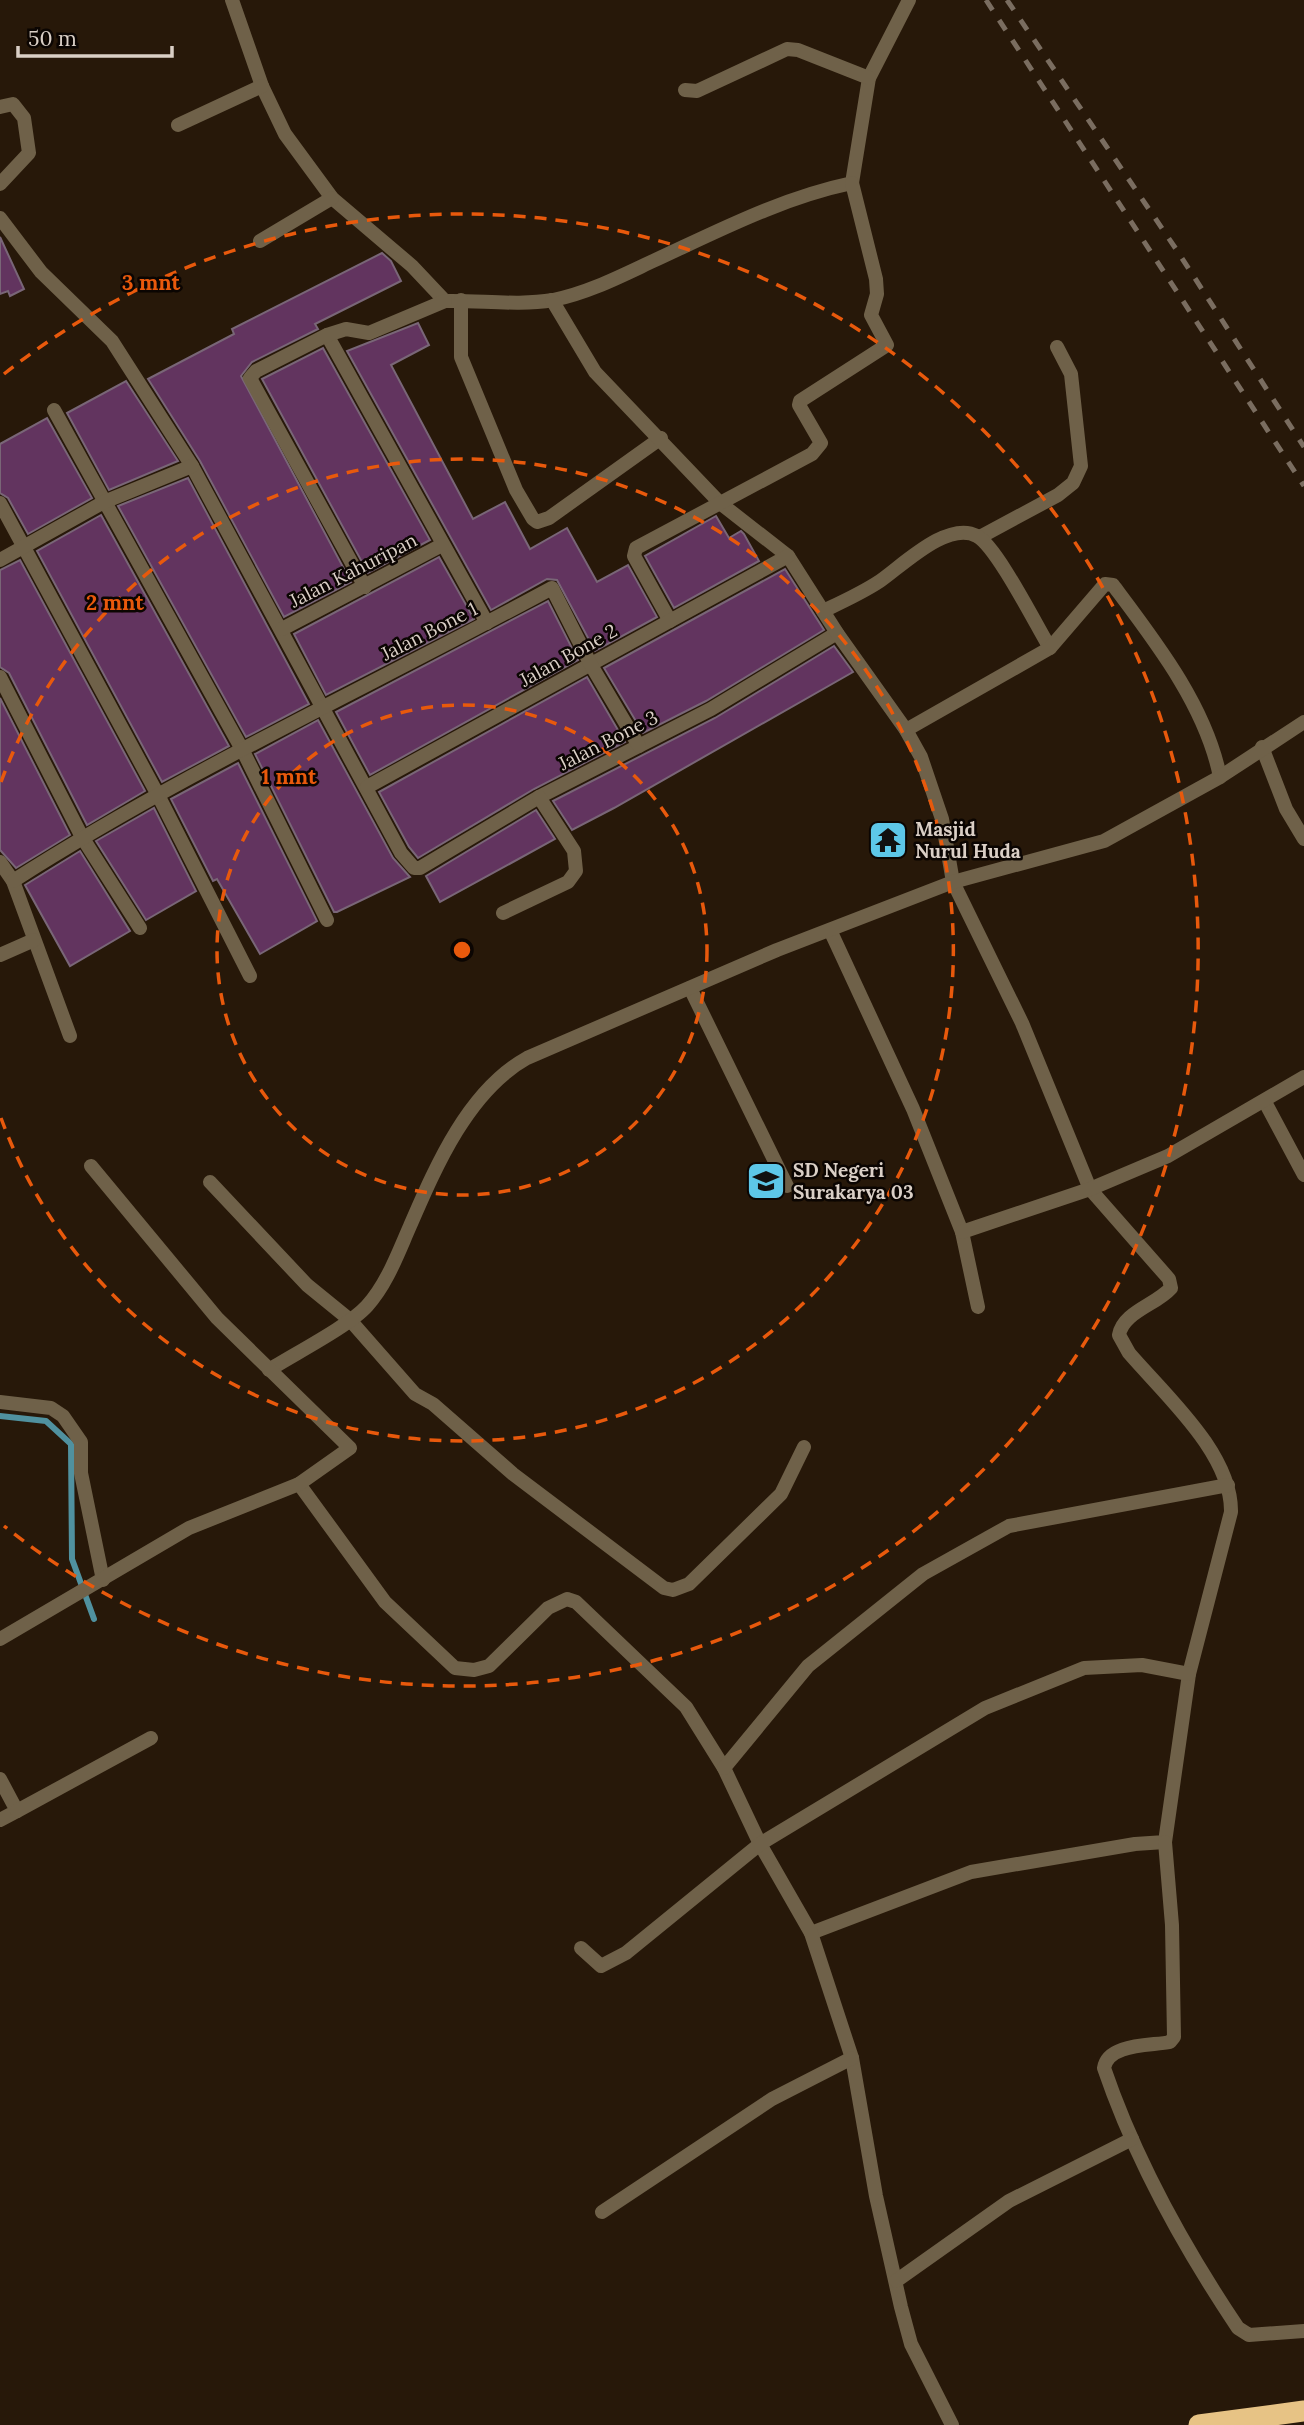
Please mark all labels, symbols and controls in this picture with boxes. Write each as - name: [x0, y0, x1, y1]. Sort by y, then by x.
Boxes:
- scale bar: [18, 14, 172, 58]
- text: 50 m: [28, 25, 77, 52]
- text: 3 mnt: [122, 269, 181, 296]
- street label: Jalan Kahuripan: [284, 528, 421, 613]
- text: 2 mnt: [86, 589, 144, 616]
- street label: Jalan Bone 1: [376, 596, 481, 666]
- street label: Jalan Bone 2: [514, 618, 621, 692]
- street label: Jalan Bone 3: [553, 705, 662, 776]
- text: 1 mnt: [261, 763, 317, 790]
- place label: Masjid Nurul Huda: [915, 817, 1021, 863]
- temple icon: Masjid Nurul Huda: [867, 819, 909, 861]
- centre of rings: [450, 938, 474, 962]
- place label: SD Negeri Surakarya 03: [793, 1158, 914, 1204]
- school or university icon: SD Negeri Surakarya 03: [745, 1160, 787, 1202]

